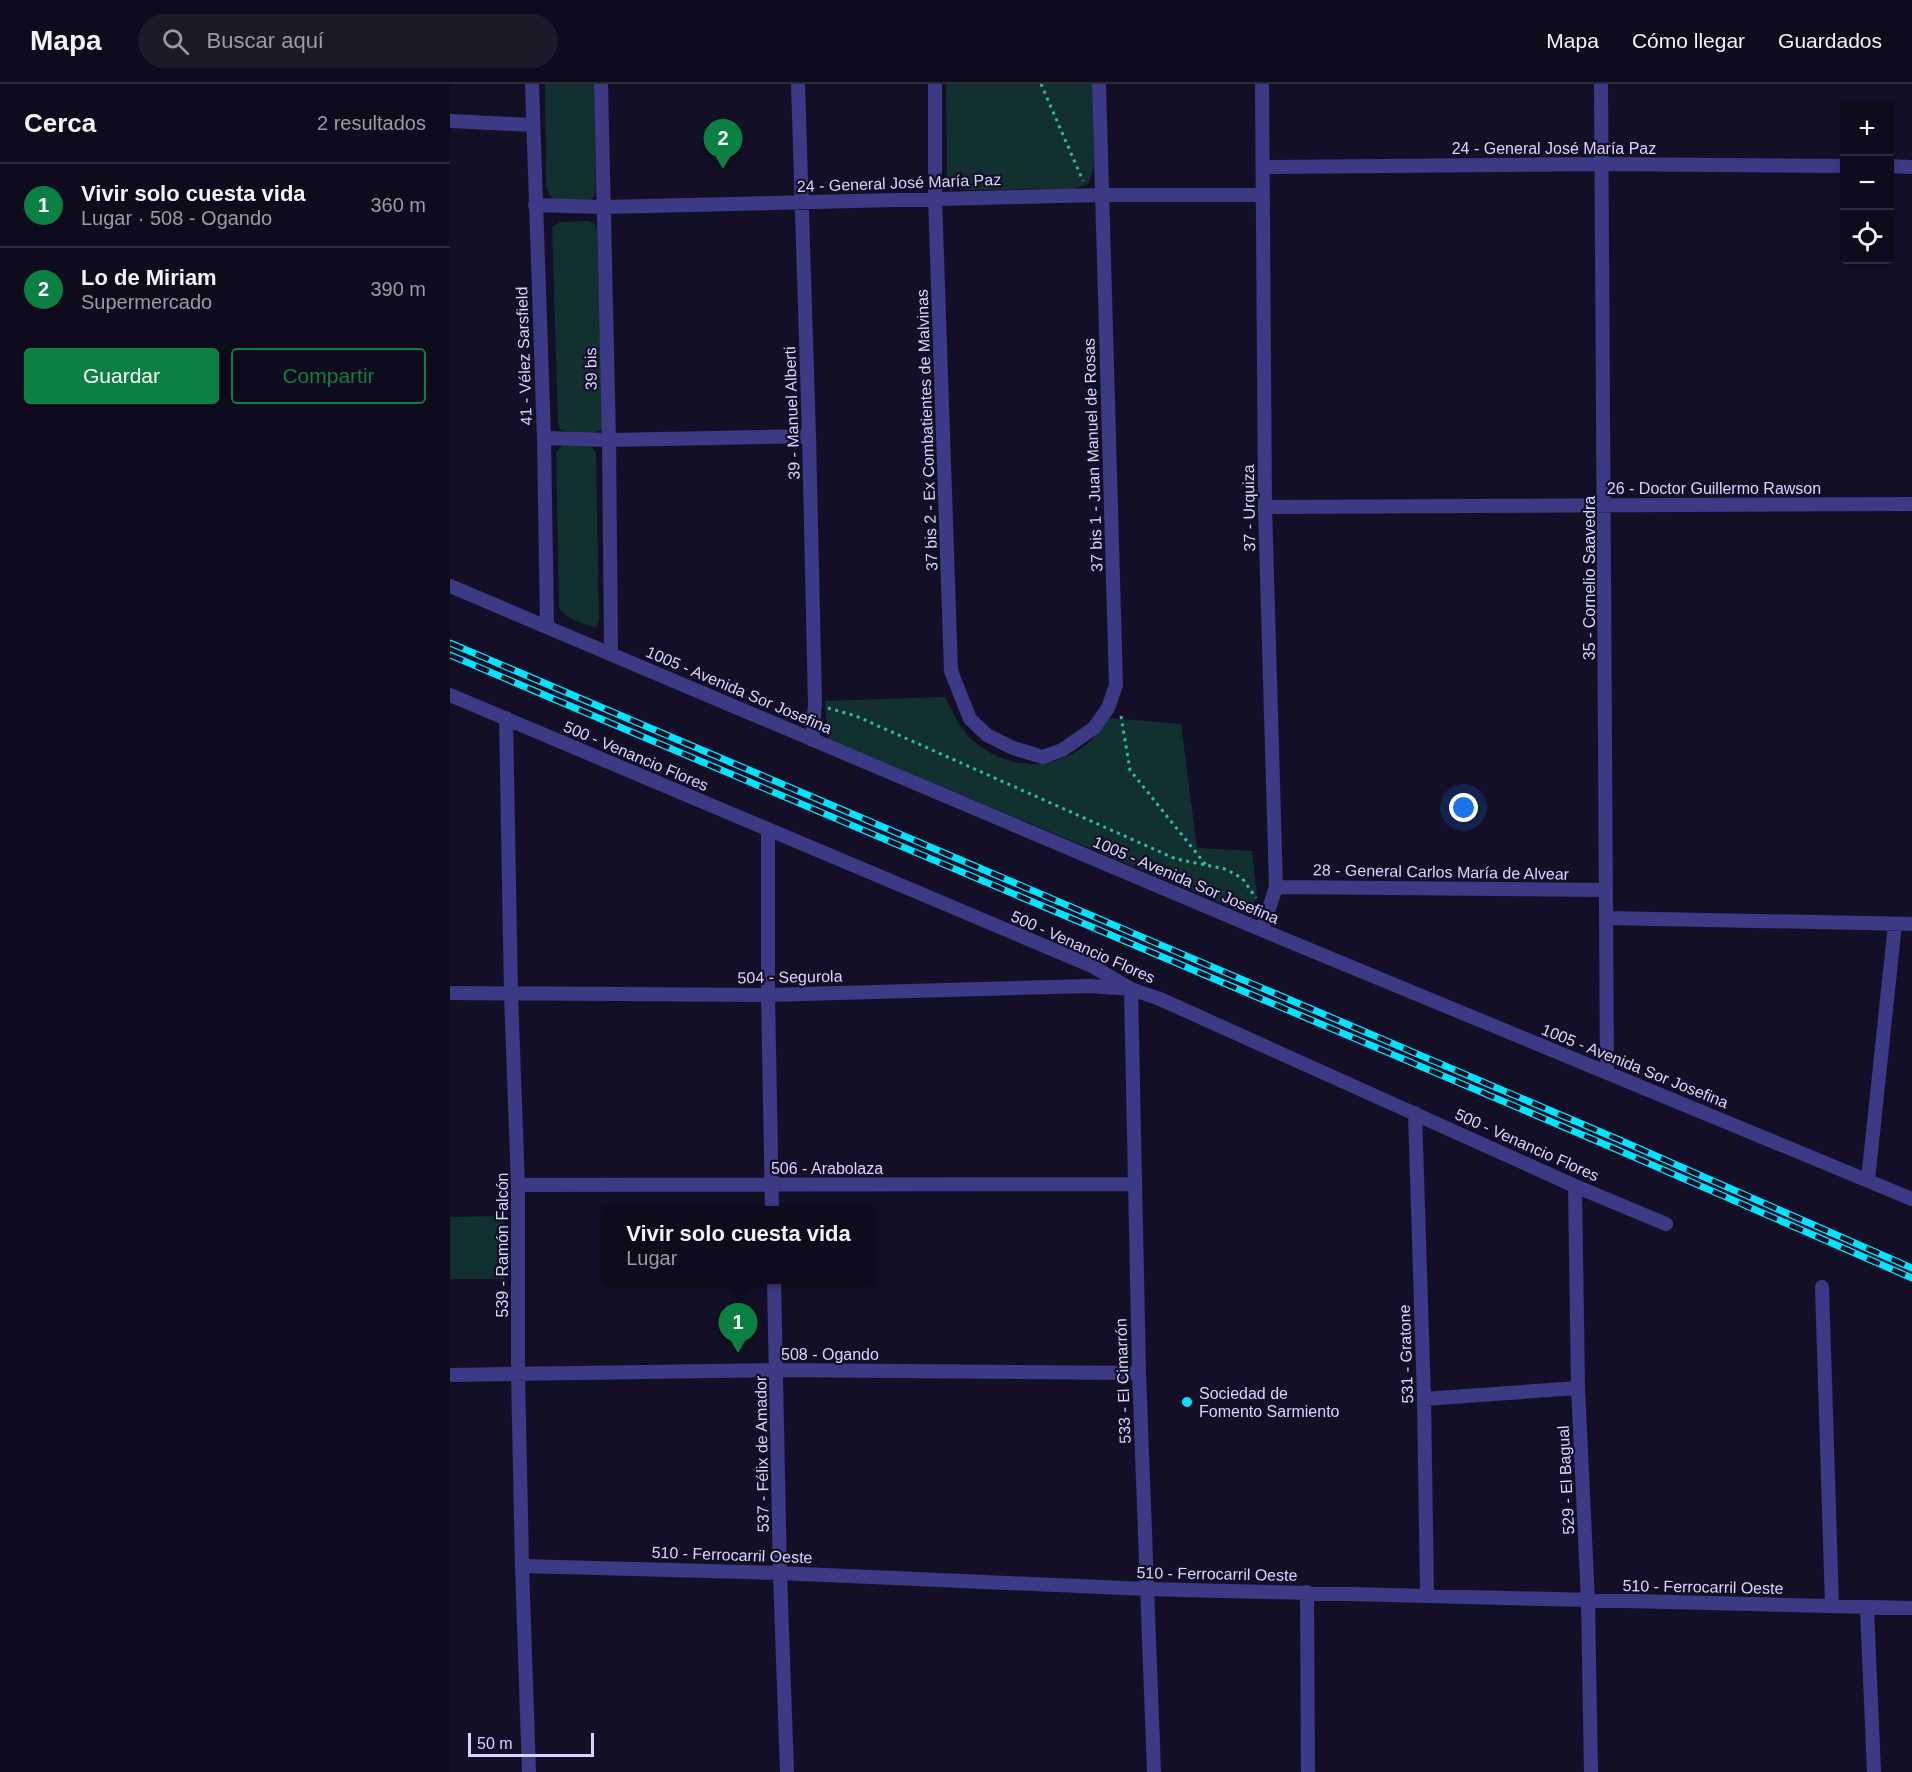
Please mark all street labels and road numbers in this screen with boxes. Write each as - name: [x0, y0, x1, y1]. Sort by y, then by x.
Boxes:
- street label: 24 - General José María Paz: [1452, 140, 1656, 157]
- street label: 24 - General José María Paz: [796, 171, 1002, 195]
- street label: 41 - Vélez Sarsfield: [513, 286, 535, 426]
- street label: 37 bis 2 - Ex Combatientes de Malvinas: [914, 289, 940, 571]
- street label: 37 bis 1 - Juan Manuel de Rosas: [1080, 338, 1106, 572]
- street label: 39 - Manuel Alberti: [781, 346, 803, 480]
- street label: 39 bis: [582, 348, 600, 390]
- street label: 37 - Urquiza: [1240, 464, 1258, 552]
- street label: 26 - Doctor Guillermo Rawson: [1607, 480, 1821, 497]
- street label: 35 - Cornelio Saavedra: [1581, 496, 1598, 660]
- street label: 1005 - Avenida Sor Josefina: [644, 643, 834, 737]
- street label: 500 - Venancio Flores: [561, 718, 711, 794]
- street label: 1005 - Avenida Sor Josefina: [1091, 833, 1281, 927]
- street label: 28 - General Carlos María de Alvear: [1313, 861, 1570, 883]
- street label: 500 - Venancio Flores: [1008, 908, 1158, 986]
- street label: 504 - Segurola: [737, 968, 843, 986]
- street label: 1005 - Avenida Sor Josefina: [1539, 1021, 1731, 1111]
- street label: 500 - Venancio Flores: [1452, 1106, 1602, 1184]
- street label: 506 - Arabolaza: [771, 1160, 883, 1177]
- street label: 539 - Ramón Falcón: [494, 1173, 511, 1317]
- street label: 531 - Gratone: [1396, 1304, 1416, 1404]
- street label: 533 - El Cimarrón: [1112, 1318, 1134, 1444]
- street label: 508 - Ogando: [781, 1346, 879, 1363]
- street label: 537 - Félix de Amador: [752, 1375, 772, 1532]
- street label: 529 - El Bagual: [1555, 1425, 1577, 1535]
- street label: 510 - Ferrocarril Oeste: [651, 1544, 813, 1566]
- street label: 510 - Ferrocarril Oeste: [1136, 1564, 1298, 1584]
- street label: 510 - Ferrocarril Oeste: [1622, 1577, 1784, 1597]

